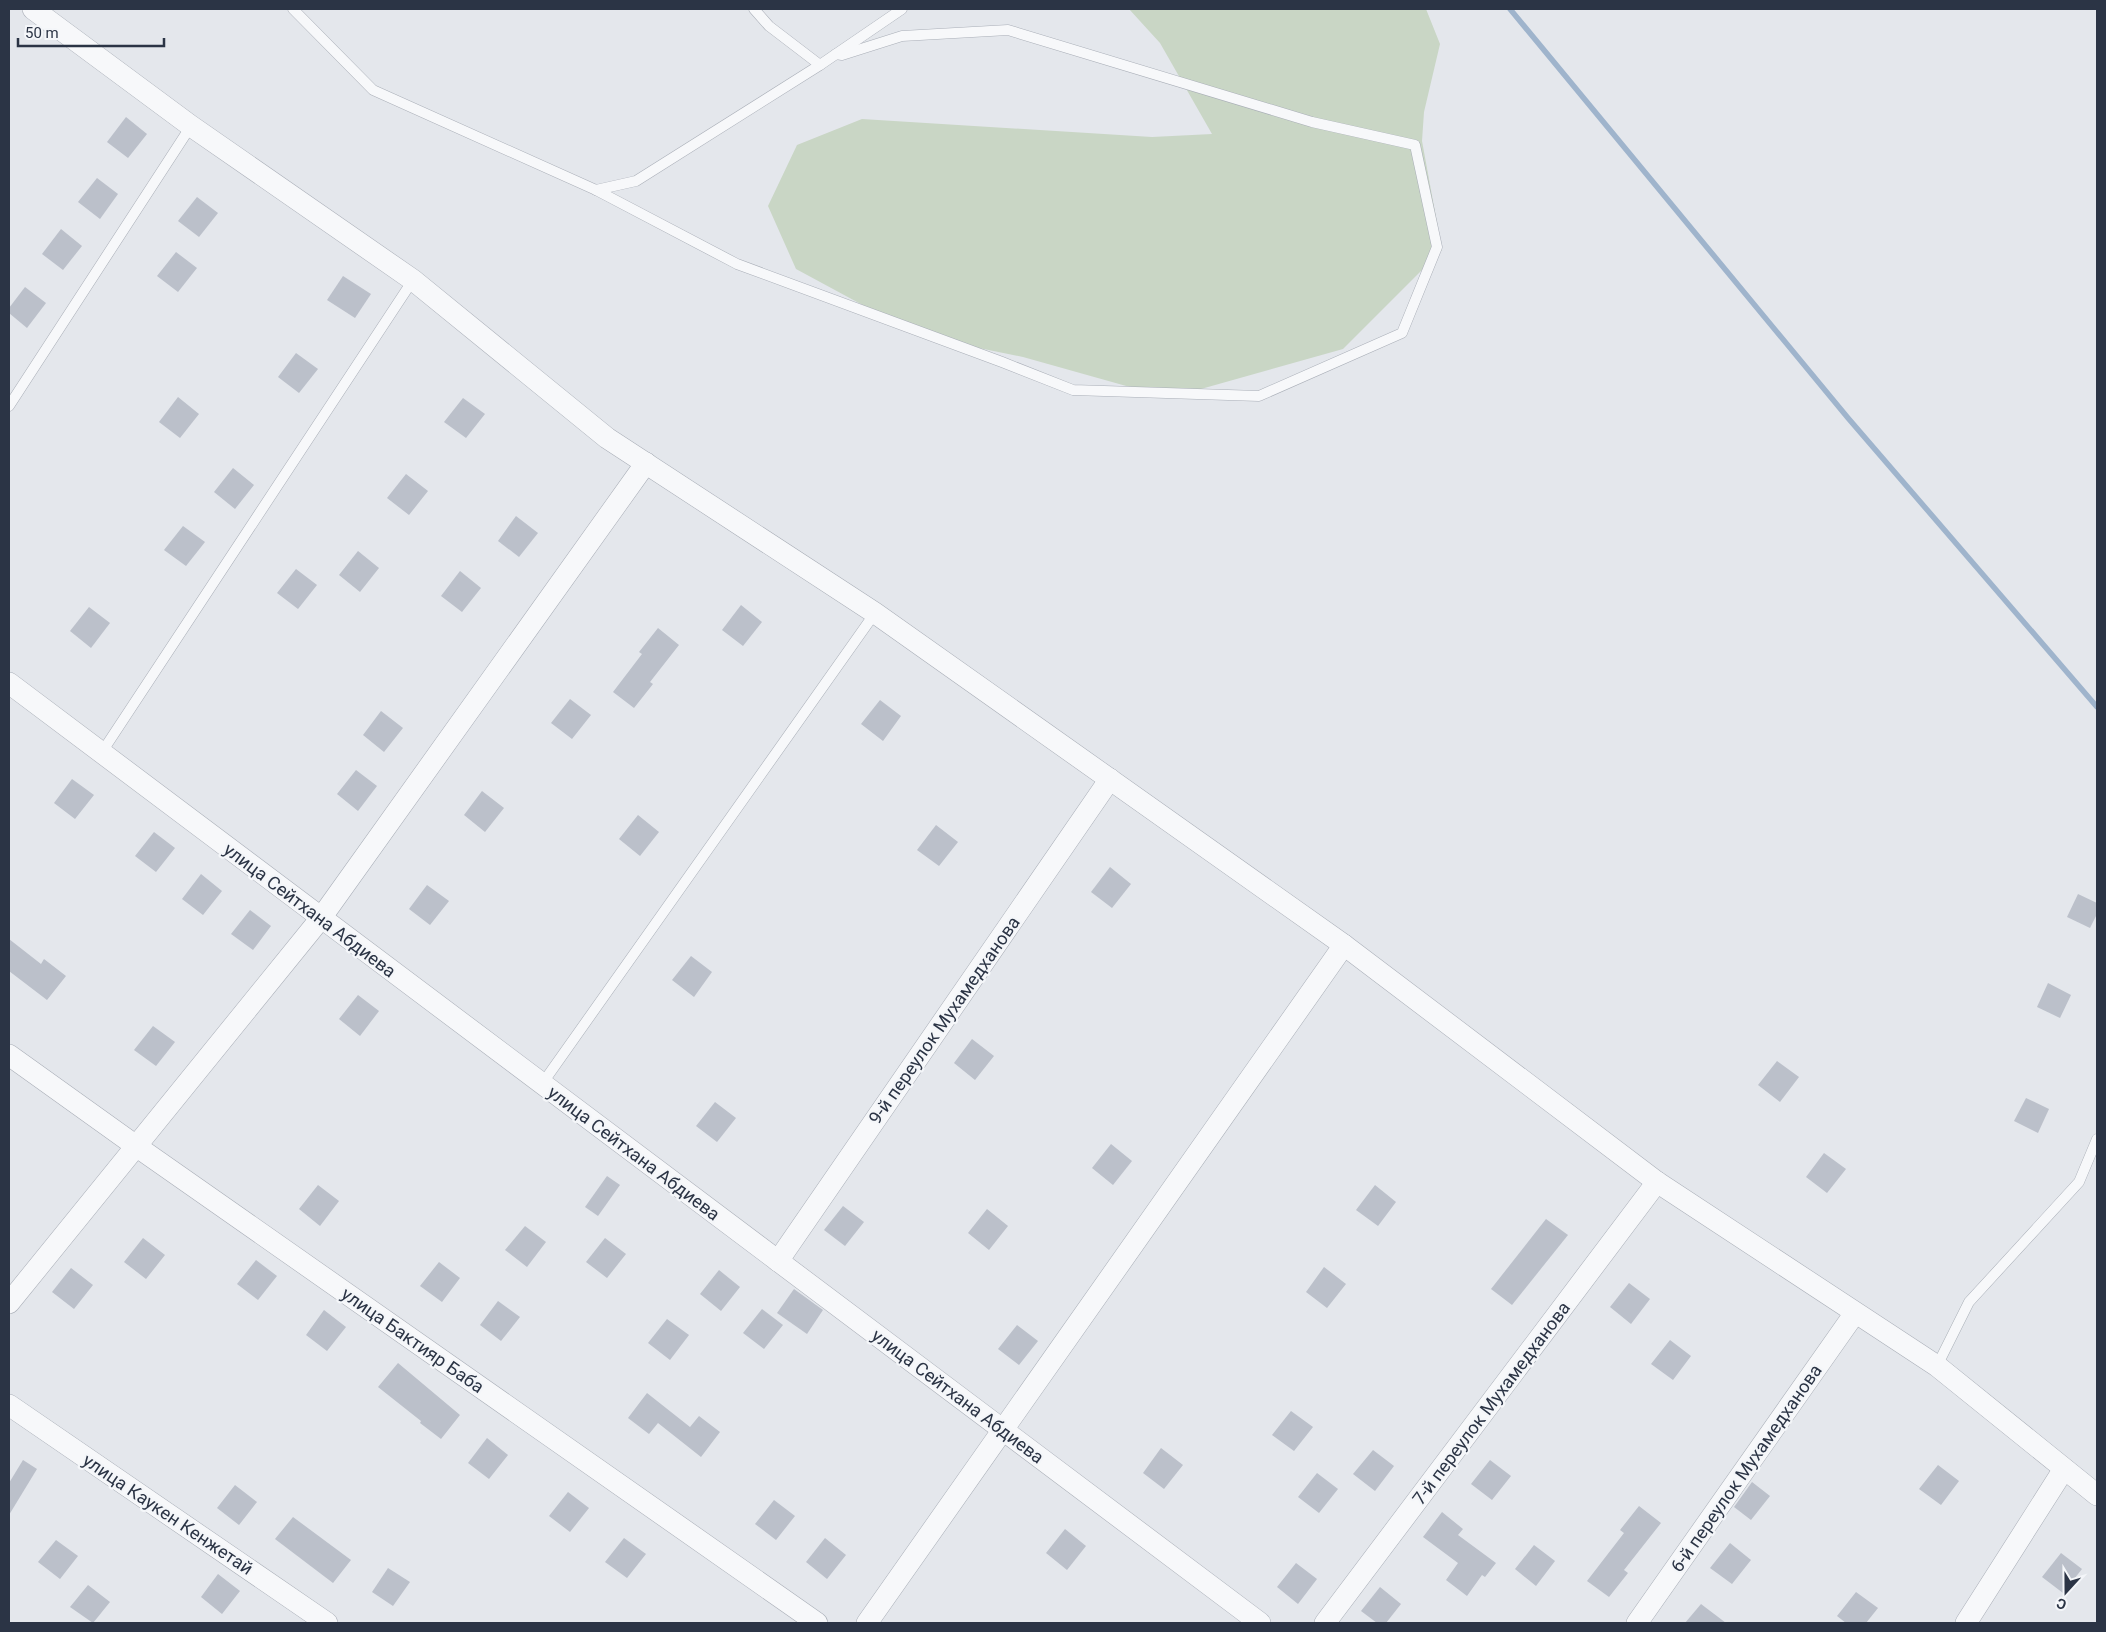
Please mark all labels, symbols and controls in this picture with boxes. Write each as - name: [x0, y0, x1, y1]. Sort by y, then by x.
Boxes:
- scale bar: [18, 15, 164, 47]
- text: 50 m: [25, 24, 59, 42]
- street label: улица Сейтхана Абдиева: [220, 838, 400, 982]
- street label: 9-й переулок Мухамедханова: [864, 912, 1024, 1128]
- street label: улица Сейтхана Абдиева: [544, 1081, 724, 1225]
- street label: улица Бактияр Баба: [338, 1283, 488, 1397]
- street label: 7-й переулок Мухамедханова: [1408, 1297, 1574, 1509]
- street label: улица Сейтхана Абдиева: [868, 1324, 1048, 1468]
- street label: 6-й переулок Мухамедханова: [1666, 1360, 1826, 1576]
- street label: улица Каукен Кенжетай: [79, 1449, 257, 1579]
- north arrow: [2041, 1567, 2091, 1617]
- text: С: [2054, 1595, 2068, 1613]

